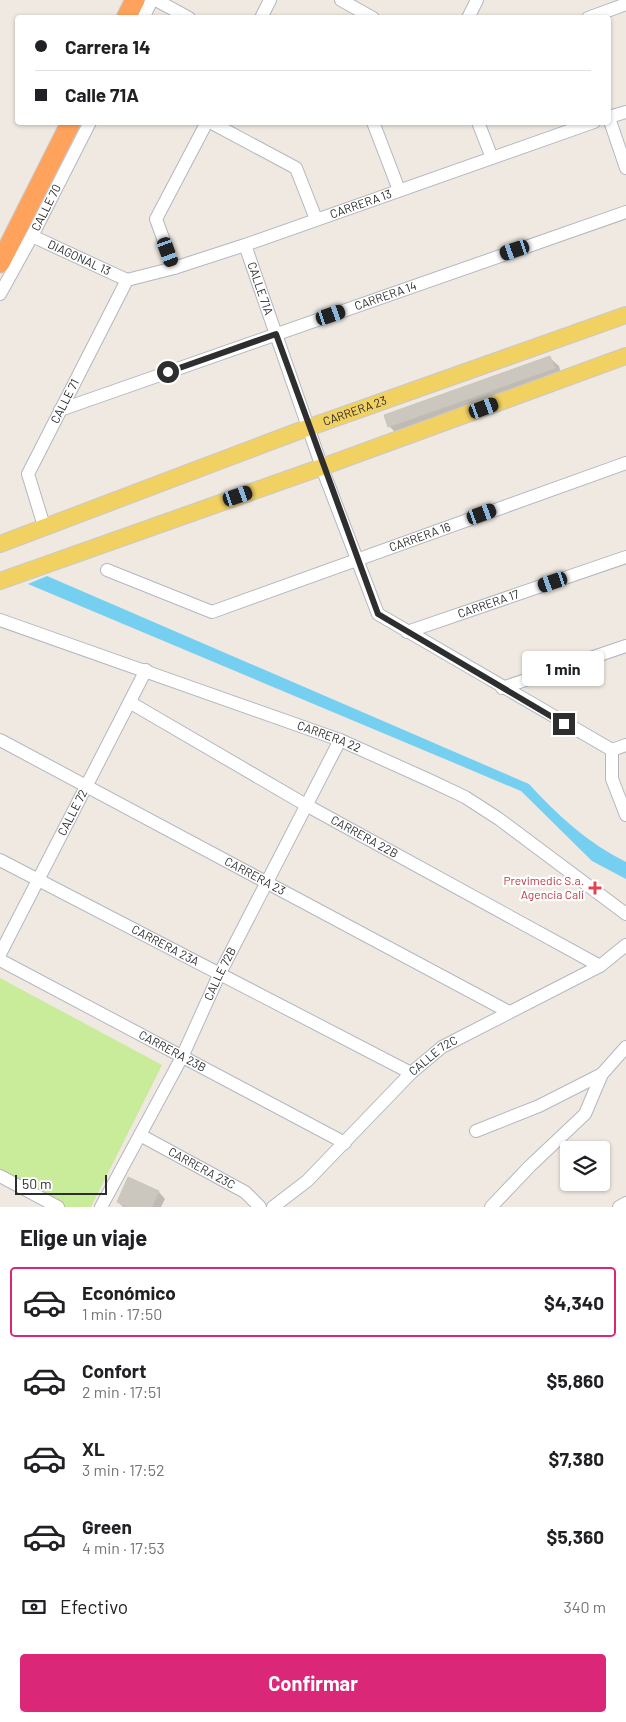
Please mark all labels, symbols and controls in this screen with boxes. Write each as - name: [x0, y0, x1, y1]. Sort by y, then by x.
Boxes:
- text: Carrera 14: [65, 35, 150, 58]
- text: Calle 71A: [65, 83, 139, 106]
- street label: CALLE 70: [28, 182, 63, 233]
- street label: CARRERA 13: [328, 186, 393, 221]
- car: [155, 235, 180, 269]
- street label: DIAGONAL 13: [46, 236, 113, 277]
- car: [498, 238, 531, 262]
- street label: CALLE 71A: [245, 260, 277, 316]
- street label: CARRERA 14: [352, 278, 418, 312]
- car: [314, 303, 347, 327]
- route start: [157, 361, 179, 383]
- street label: CALLE 71: [47, 376, 81, 425]
- street label: CARRERA 23: [321, 392, 388, 428]
- car: [467, 396, 500, 420]
- car: [221, 484, 254, 508]
- car: [465, 502, 498, 526]
- street label: CARRERA 16: [387, 519, 452, 554]
- car: [536, 570, 569, 594]
- street label: CARRERA 17: [456, 586, 521, 620]
- callout: 1 min: [523, 652, 605, 686]
- text: 1 min: [545, 659, 581, 678]
- route end: [553, 713, 575, 735]
- street label: CARRERA 22: [296, 717, 363, 754]
- street label: CALLE 72: [54, 787, 89, 838]
- street label: CARRERA 22B: [329, 812, 401, 860]
- street label: CARRERA 23: [223, 853, 288, 897]
- place label: Previmedic S.a. Agencia Cali: [503, 873, 584, 901]
- marker: Previmedic S.a. Agencia Cali: [588, 881, 602, 895]
- street label: CARRERA 23A: [130, 921, 202, 968]
- street label: CALLE 72B: [201, 944, 238, 1002]
- street label: CARRERA 23B: [137, 1027, 209, 1074]
- street label: CALLE 72C: [406, 1032, 459, 1078]
- map controls: [560, 1141, 610, 1191]
- button: layers: [560, 1141, 610, 1191]
- street label: CARRERA 23C: [166, 1144, 238, 1191]
- scale bar: [15, 1172, 108, 1195]
- text: 50 m: [22, 1175, 51, 1192]
- text: Elige un viaje: [20, 1224, 147, 1250]
- icon: car: [22, 1280, 67, 1325]
- text: Económico: [82, 1281, 176, 1304]
- text: $4,340: [544, 1291, 604, 1314]
- text: 1 min · 17:50: [82, 1304, 162, 1323]
- icon: car: [22, 1358, 67, 1403]
- text: Confort: [82, 1359, 146, 1382]
- text: $5,860: [547, 1369, 604, 1392]
- text: 2 min · 17:51: [82, 1382, 161, 1401]
- icon: car: [22, 1436, 67, 1481]
- text: XL: [82, 1437, 105, 1460]
- text: $7,380: [549, 1447, 604, 1470]
- text: 3 min · 17:52: [82, 1460, 165, 1479]
- icon: car: [22, 1514, 67, 1559]
- text: Green: [82, 1515, 132, 1538]
- text: $5,360: [547, 1525, 604, 1548]
- text: 4 min · 17:53: [82, 1538, 165, 1557]
- icon: cash: [20, 1593, 48, 1621]
- text: Efectivo: [60, 1595, 128, 1618]
- text: 340 m: [563, 1597, 606, 1616]
- button: Confirmar: [20, 1654, 606, 1712]

